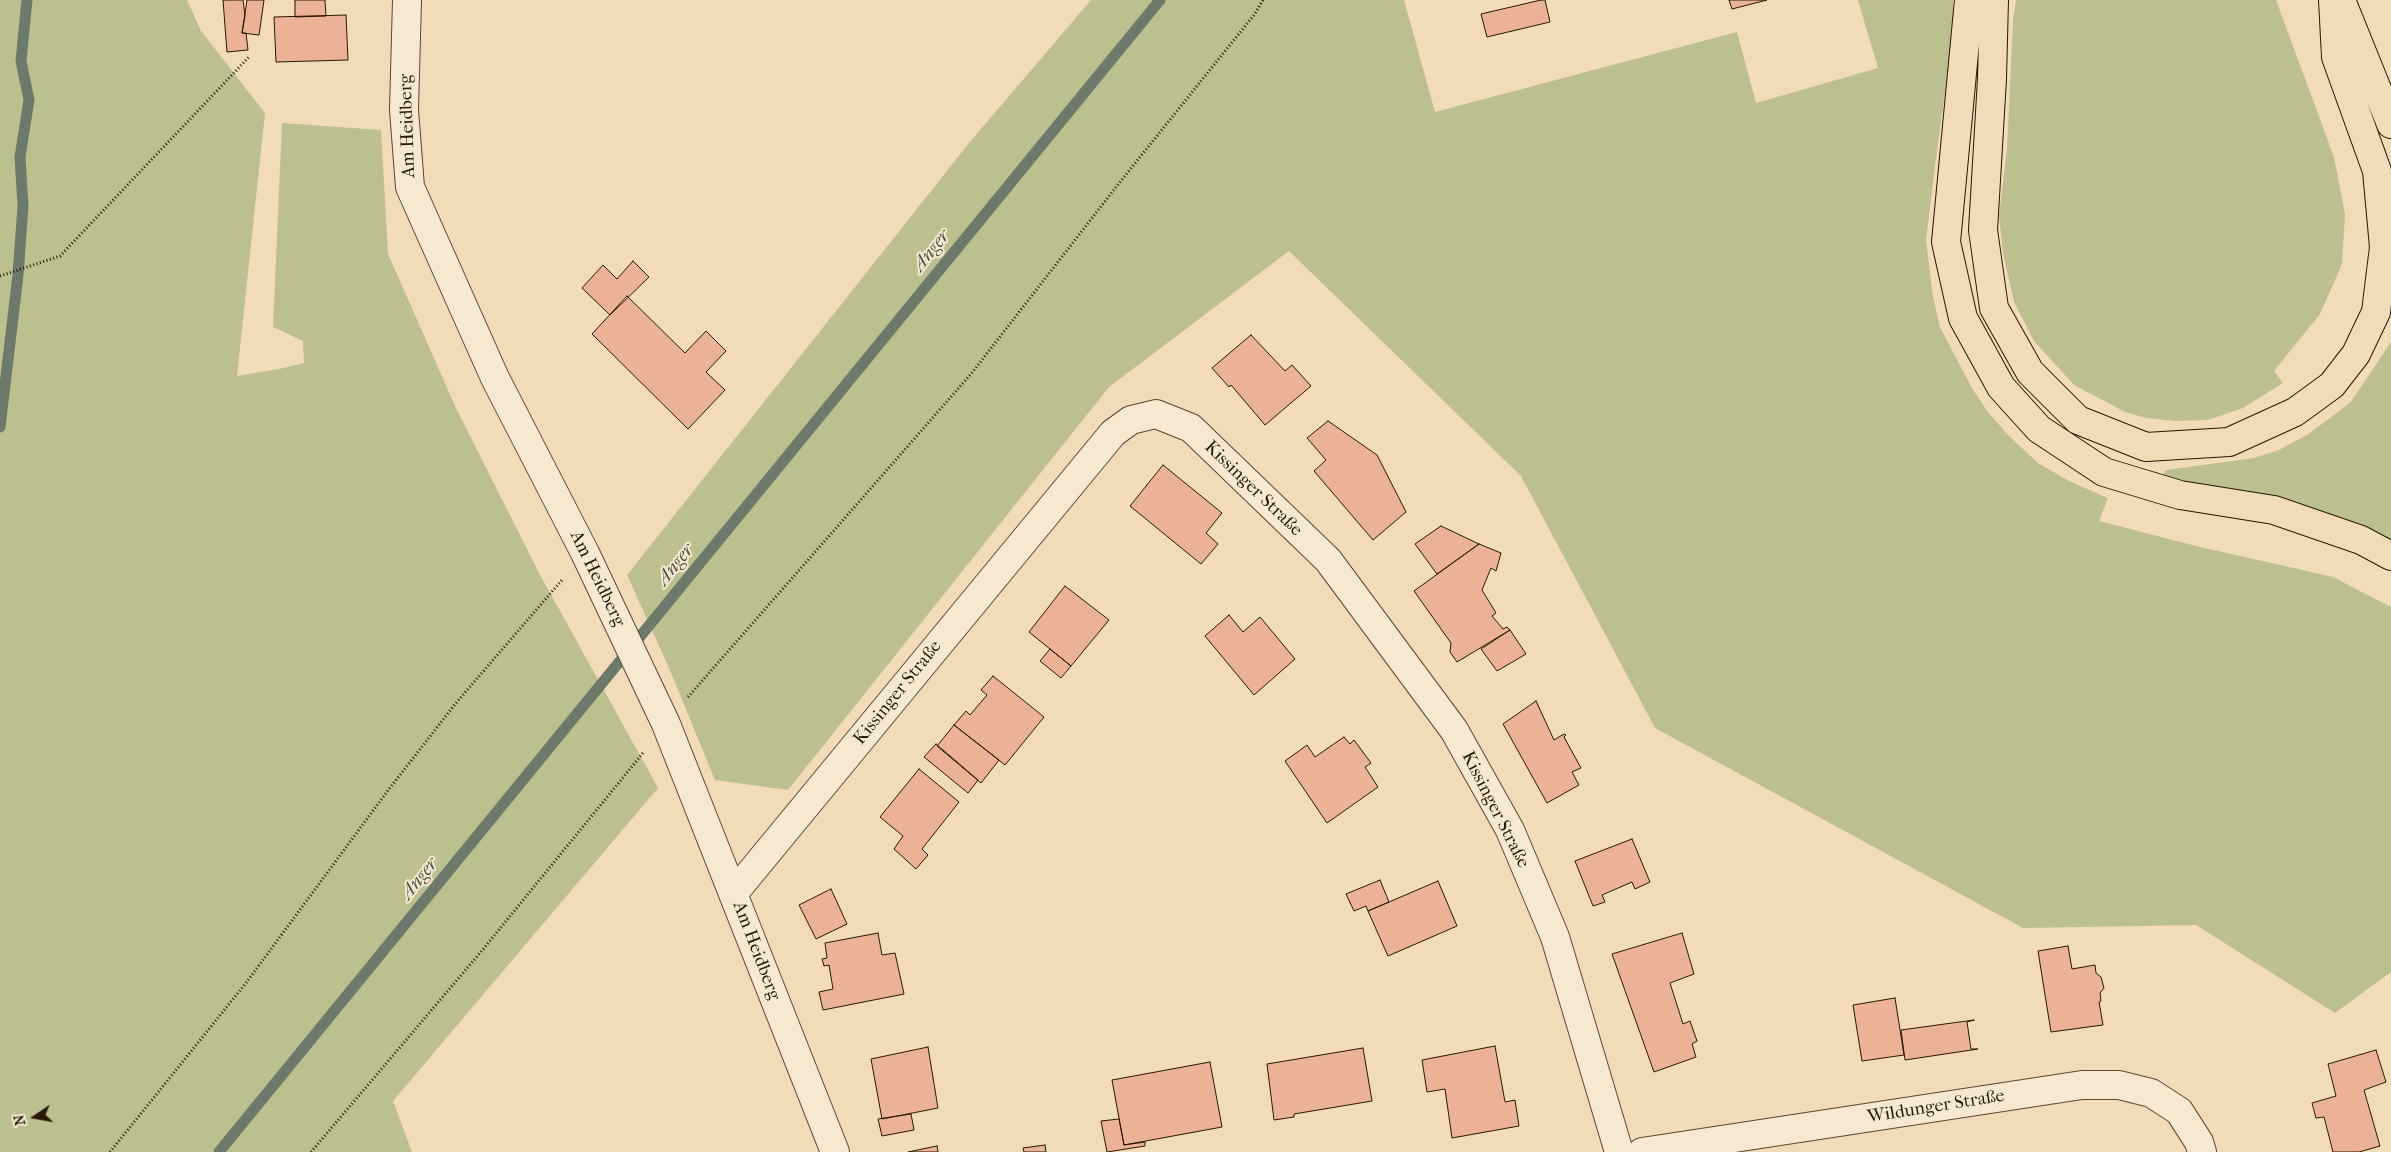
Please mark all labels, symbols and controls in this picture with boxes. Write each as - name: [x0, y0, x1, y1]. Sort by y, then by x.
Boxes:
- street label: Am Heidberg: [395, 74, 421, 178]
- water label: Anger: [908, 226, 956, 276]
- street label: Kissinger Straße: [1199, 437, 1307, 541]
- street label: Am Heidberg: [565, 528, 629, 630]
- water label: Anger: [652, 540, 700, 590]
- street label: Kissinger Straße: [849, 636, 947, 750]
- street label: Kissinger Straße: [1456, 748, 1534, 872]
- water label: Anger: [396, 854, 444, 904]
- street label: Am Heidberg: [727, 899, 785, 1003]
- street label: Wildunger Straße: [1866, 1085, 2006, 1129]
- north arrow: [10, 1092, 60, 1142]
- text: N: [10, 1113, 29, 1127]

